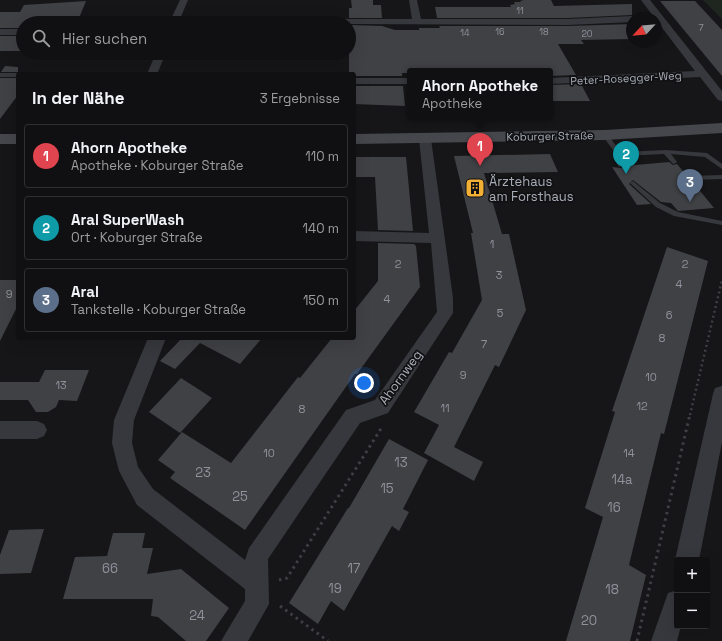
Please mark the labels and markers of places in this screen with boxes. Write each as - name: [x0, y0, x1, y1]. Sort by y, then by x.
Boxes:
- pin: 1: [467, 133, 493, 166]
- pin: 2: [613, 141, 639, 174]
- pin: 3: [677, 169, 703, 202]
- place label: Ärztehaus am Forsthaus: [489, 173, 574, 205]
- building icon: Ärztehaus am Forsthaus: [464, 177, 486, 199]

